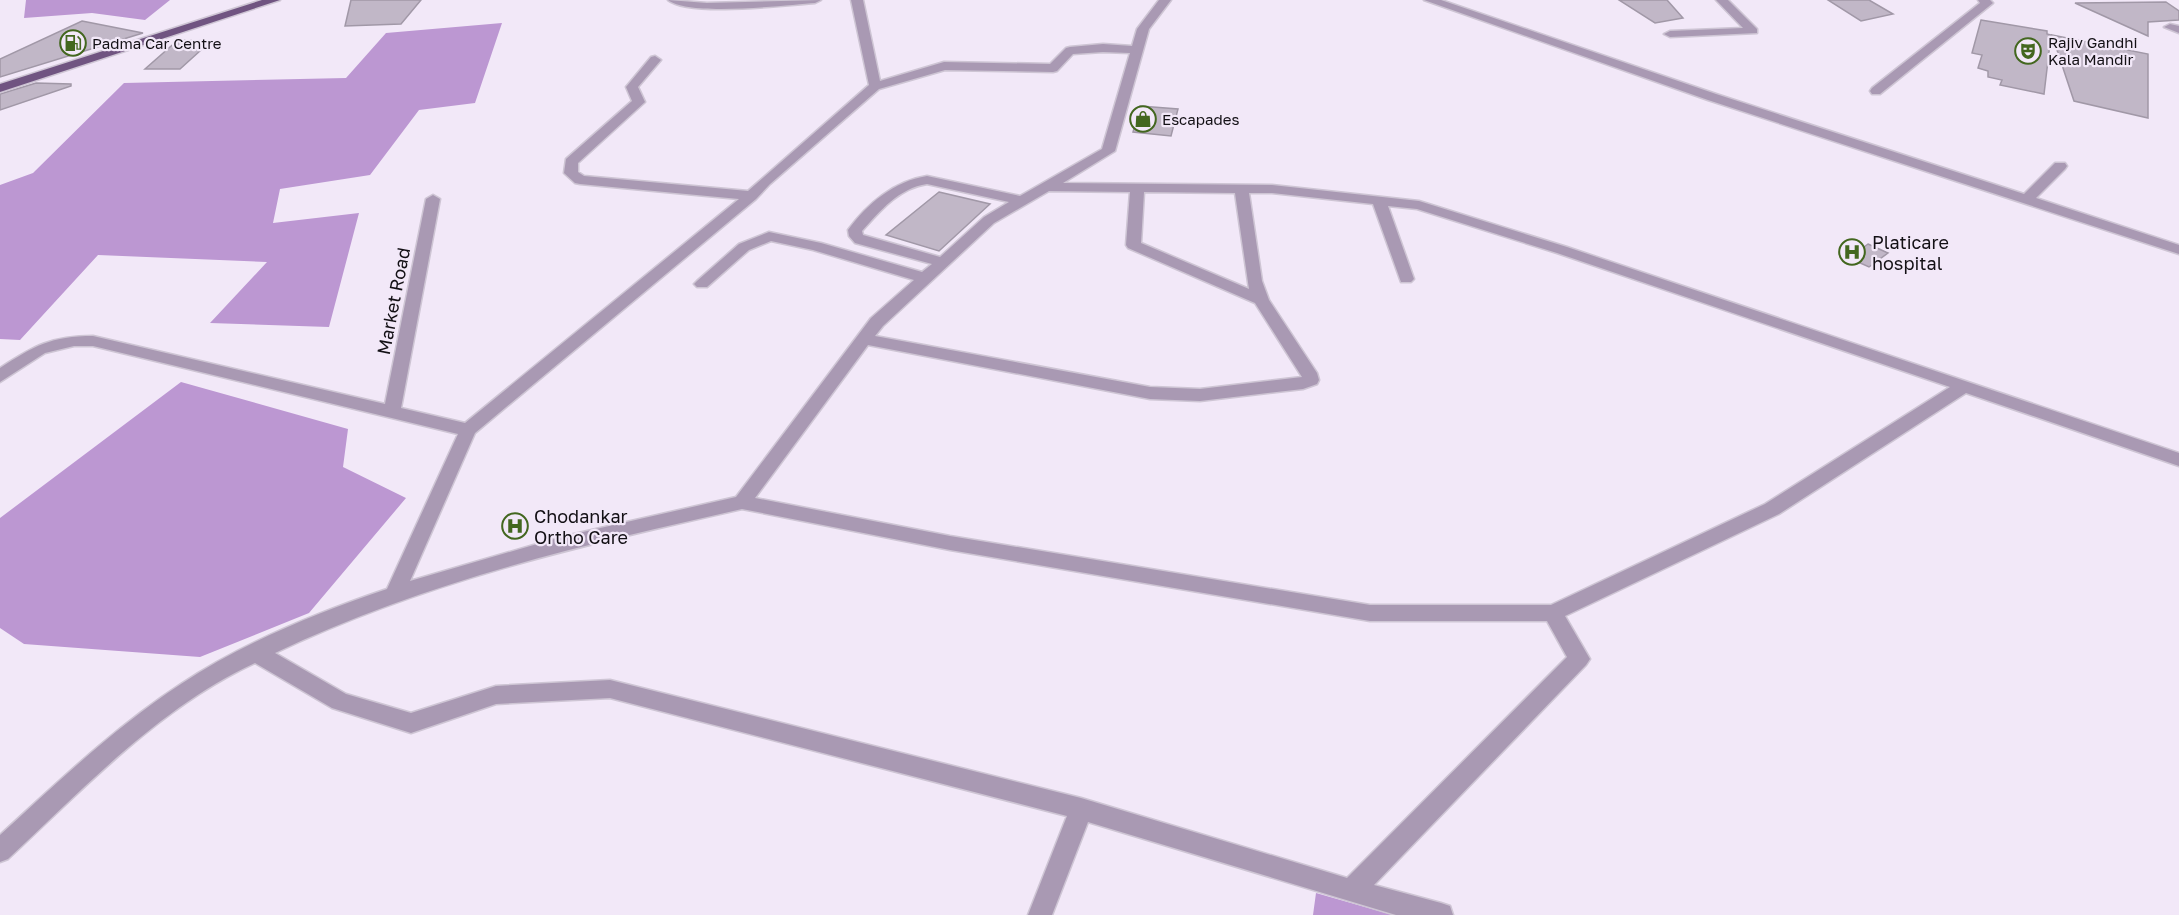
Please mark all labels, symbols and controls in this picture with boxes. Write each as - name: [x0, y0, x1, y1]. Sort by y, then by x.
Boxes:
- fuel station icon: Padma Car Centre: [58, 28, 88, 58]
- place label: Rajiv Gandhi Kala Mandir: [2048, 33, 2137, 68]
- place label: Padma Car Centre: [92, 34, 222, 52]
- theatre icon: Rajiv Gandhi Kala Mandir: [2013, 36, 2043, 66]
- shop icon: Escapades: [1128, 104, 1158, 134]
- place label: Escapades: [1162, 110, 1239, 128]
- place label: Platicare hospital: [1872, 231, 1949, 274]
- hospital icon: Platicare hospital: [1837, 237, 1867, 267]
- street label: Market Road: [372, 246, 414, 356]
- place label: Chodankar Ortho Care: [534, 505, 628, 548]
- hospital icon: Chodankar Ortho Care: [500, 511, 530, 541]

